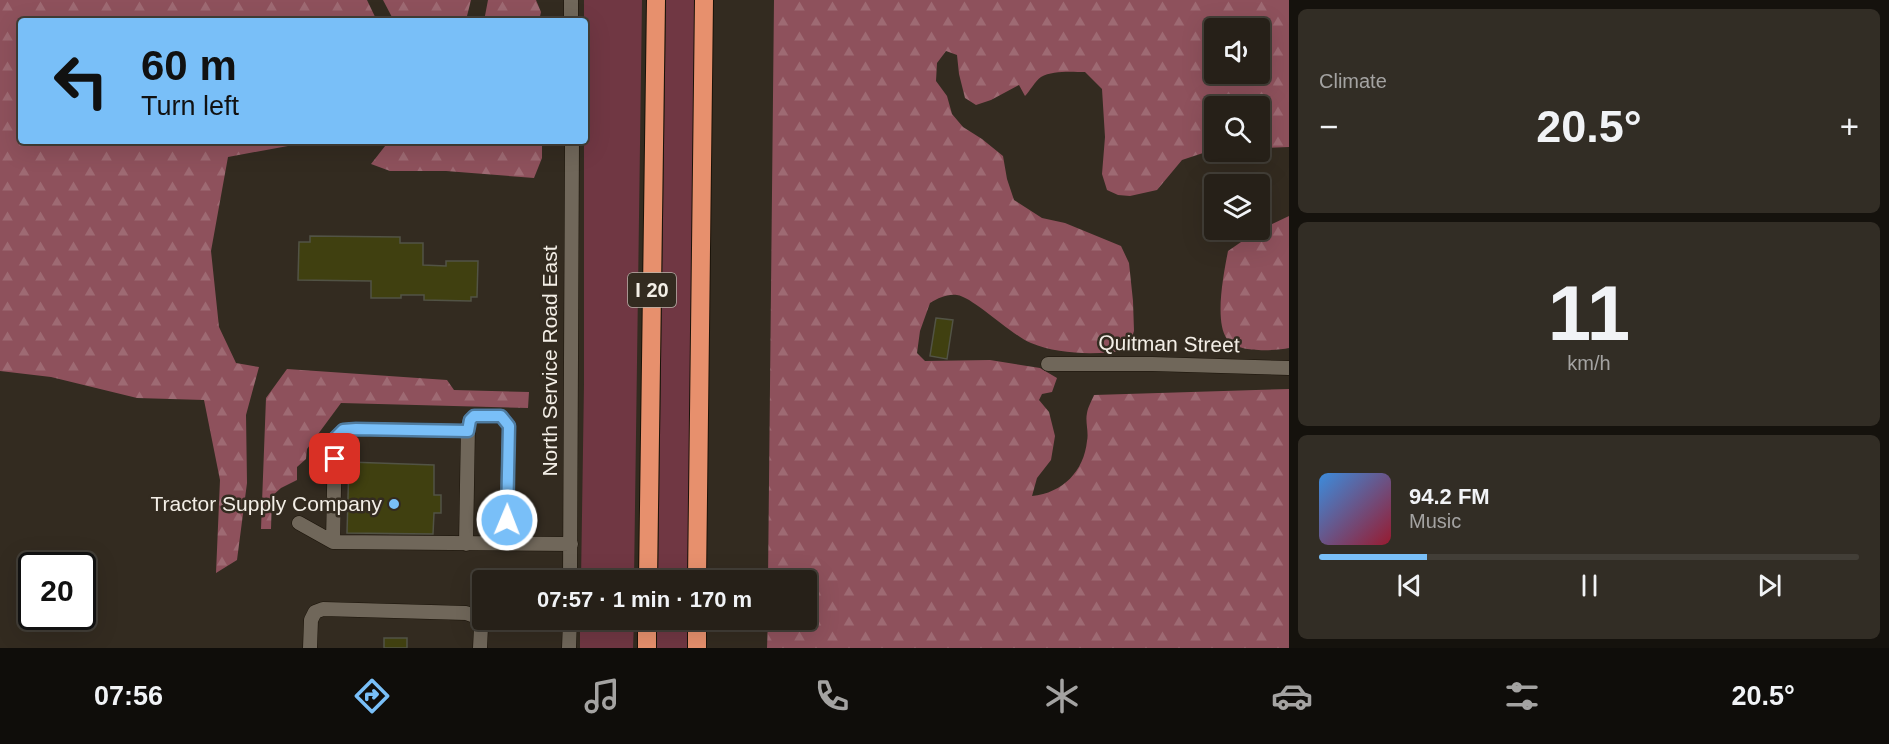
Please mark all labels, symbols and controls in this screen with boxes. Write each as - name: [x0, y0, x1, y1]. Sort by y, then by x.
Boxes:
- map controls: [1204, 18, 1270, 240]
- button: sound: [1204, 18, 1270, 84]
- icon: left: [42, 42, 120, 120]
- text: 60 m: [141, 42, 237, 89]
- text: Climate: [1319, 70, 1387, 92]
- text: Turn left: [141, 91, 239, 121]
- button: search: [1204, 96, 1270, 162]
- text: 20.5°: [1536, 101, 1642, 152]
- text: −: [1319, 108, 1338, 145]
- text: +: [1840, 108, 1859, 145]
- button: layers: [1204, 174, 1270, 240]
- street label: North Service Road East: [538, 245, 561, 477]
- text: 11: [1548, 269, 1630, 357]
- road number: I 20: [628, 273, 676, 307]
- street label: Quitman Street: [1098, 331, 1240, 356]
- text: km/h: [1567, 352, 1611, 374]
- pin: [309, 433, 360, 484]
- icon: arrive: [318, 442, 351, 475]
- text: 94.2 FM: [1409, 484, 1490, 509]
- position arrow: [475, 488, 539, 552]
- place label: Tractor Supply Company: [151, 492, 382, 515]
- marker: Tractor Supply Company: [387, 497, 401, 511]
- text: Music: [1409, 510, 1461, 532]
- speed limit sign: 20: [18, 552, 96, 630]
- icon: previous: [1393, 569, 1426, 602]
- icon: pause: [1573, 569, 1606, 602]
- icon: next: [1753, 569, 1786, 602]
- text: 07:57 · 1 min · 170 m: [537, 587, 752, 612]
- icon: directions: [351, 675, 393, 717]
- icon: music: [581, 675, 623, 717]
- icon: phone: [811, 675, 853, 717]
- icon: climate: [1041, 675, 1083, 717]
- icon: car: [1271, 675, 1313, 717]
- icon: filters: [1501, 675, 1543, 717]
- text: 07:56: [94, 681, 163, 711]
- text: 20.5°: [1732, 681, 1795, 711]

